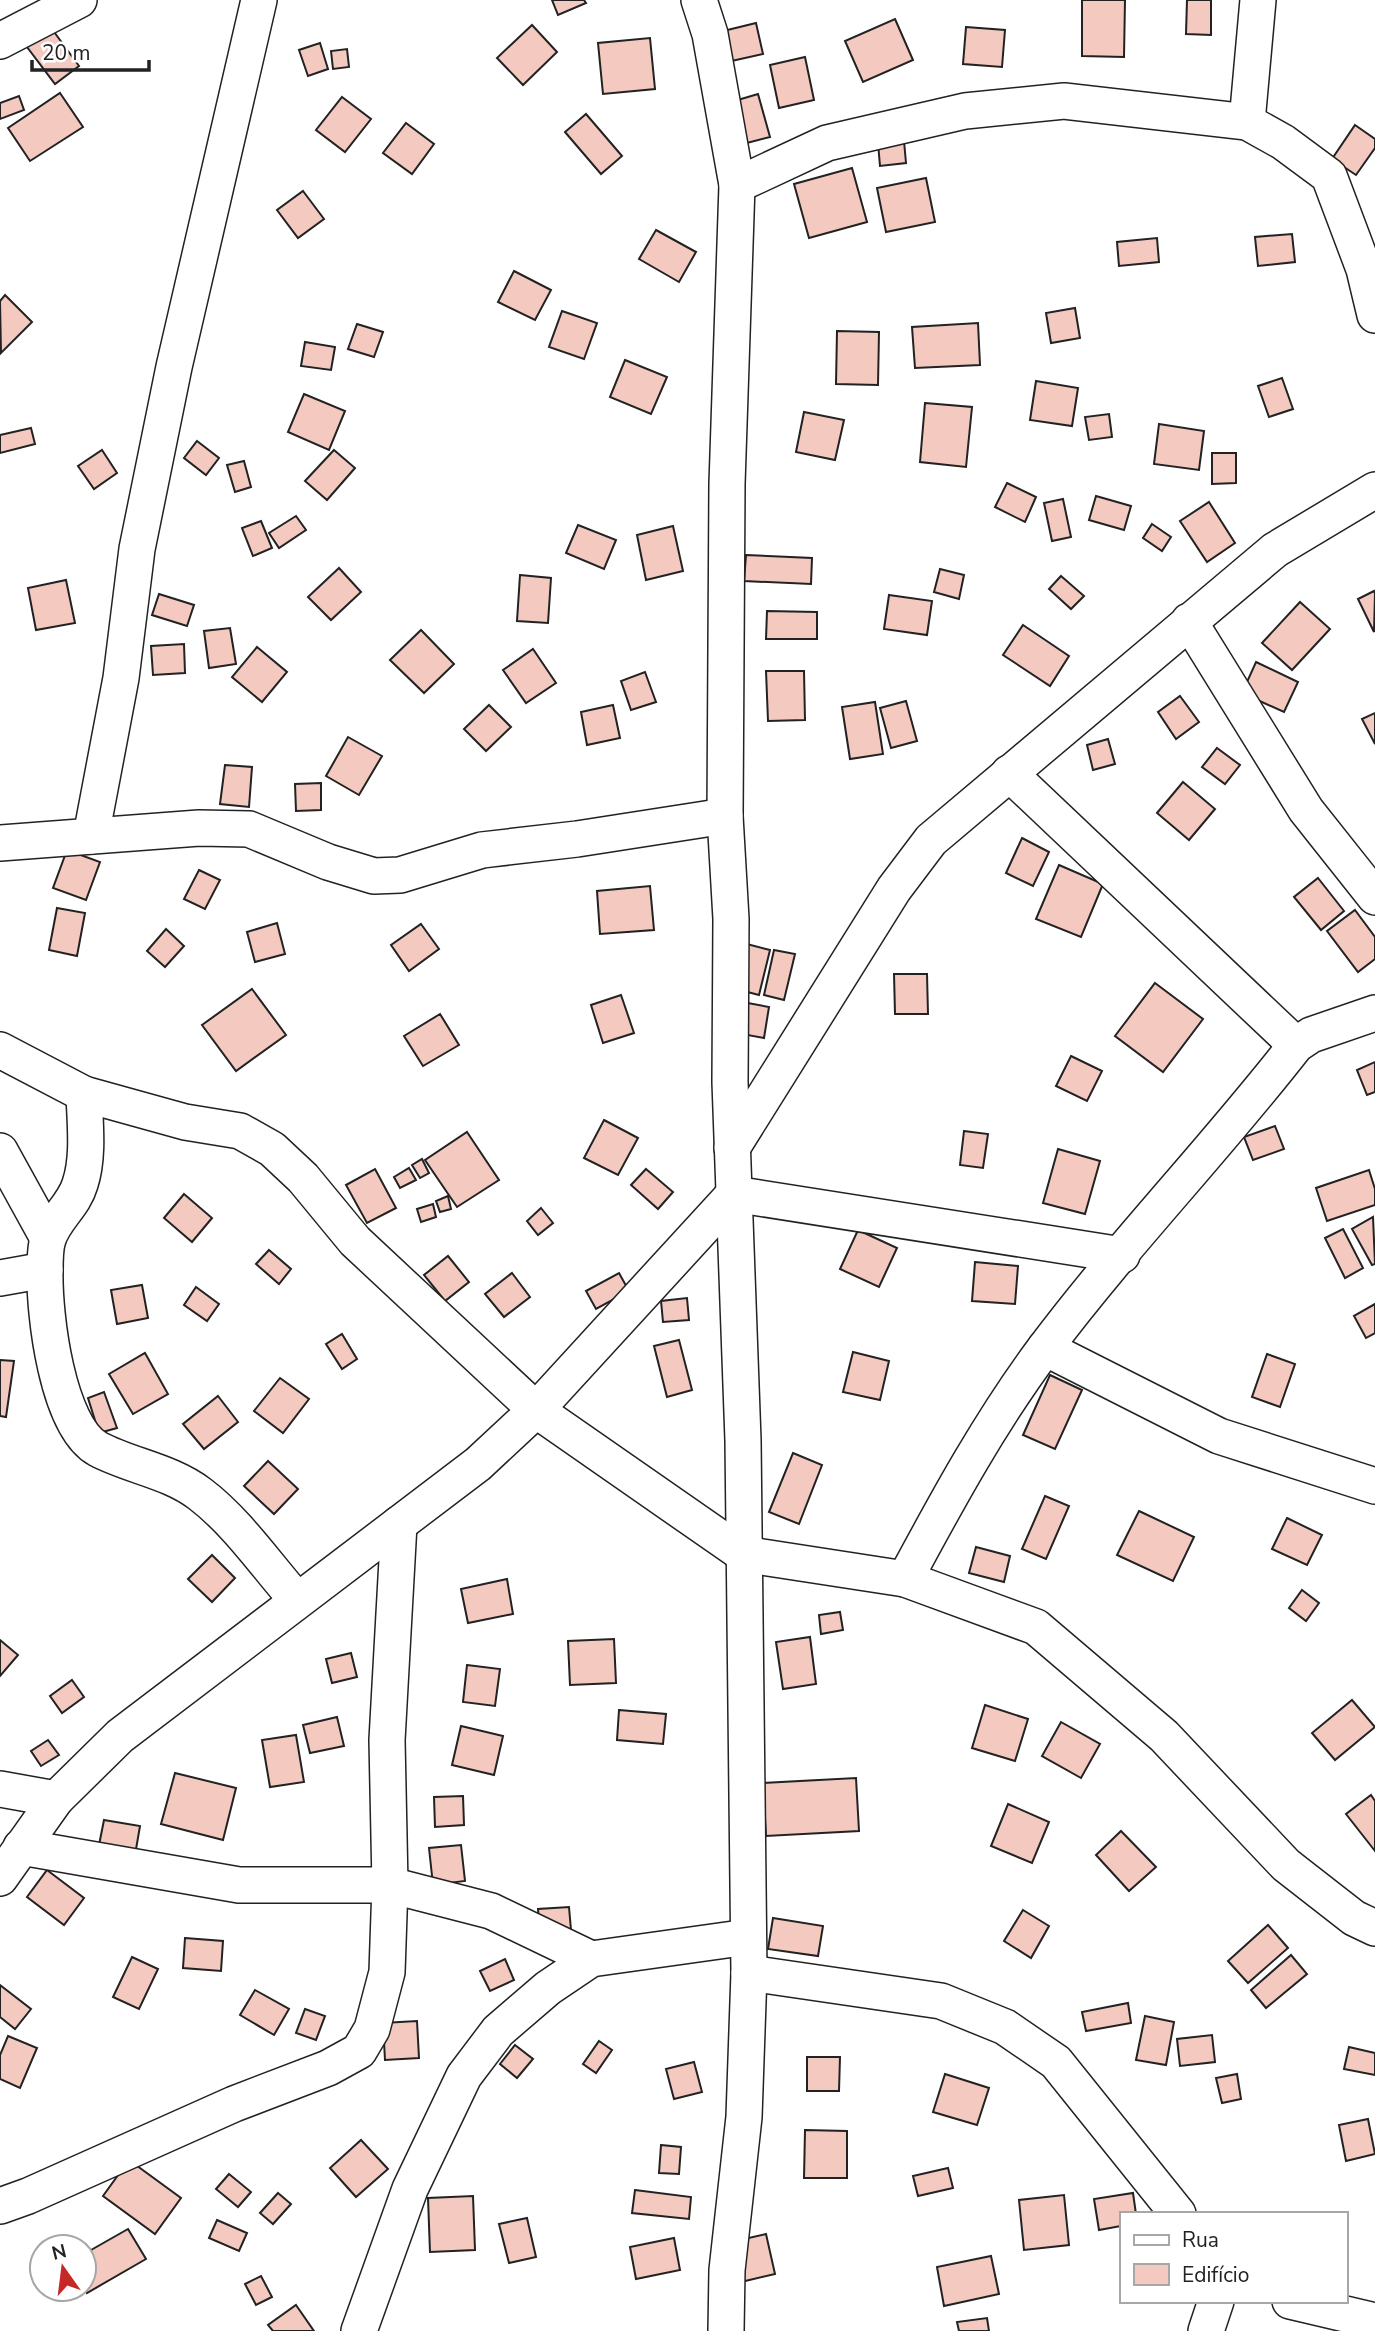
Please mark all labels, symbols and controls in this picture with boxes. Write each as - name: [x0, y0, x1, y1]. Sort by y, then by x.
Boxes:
- scale bar: [32, 28, 149, 72]
- text: 20 m: [42, 39, 91, 67]
- legend: [1120, 2212, 1347, 2303]
- text: Rua: [1182, 2226, 1219, 2254]
- north arrow: [28, 2233, 98, 2303]
- text: N: [49, 2238, 69, 2267]
- text: Edifício: [1182, 2261, 1249, 2289]

